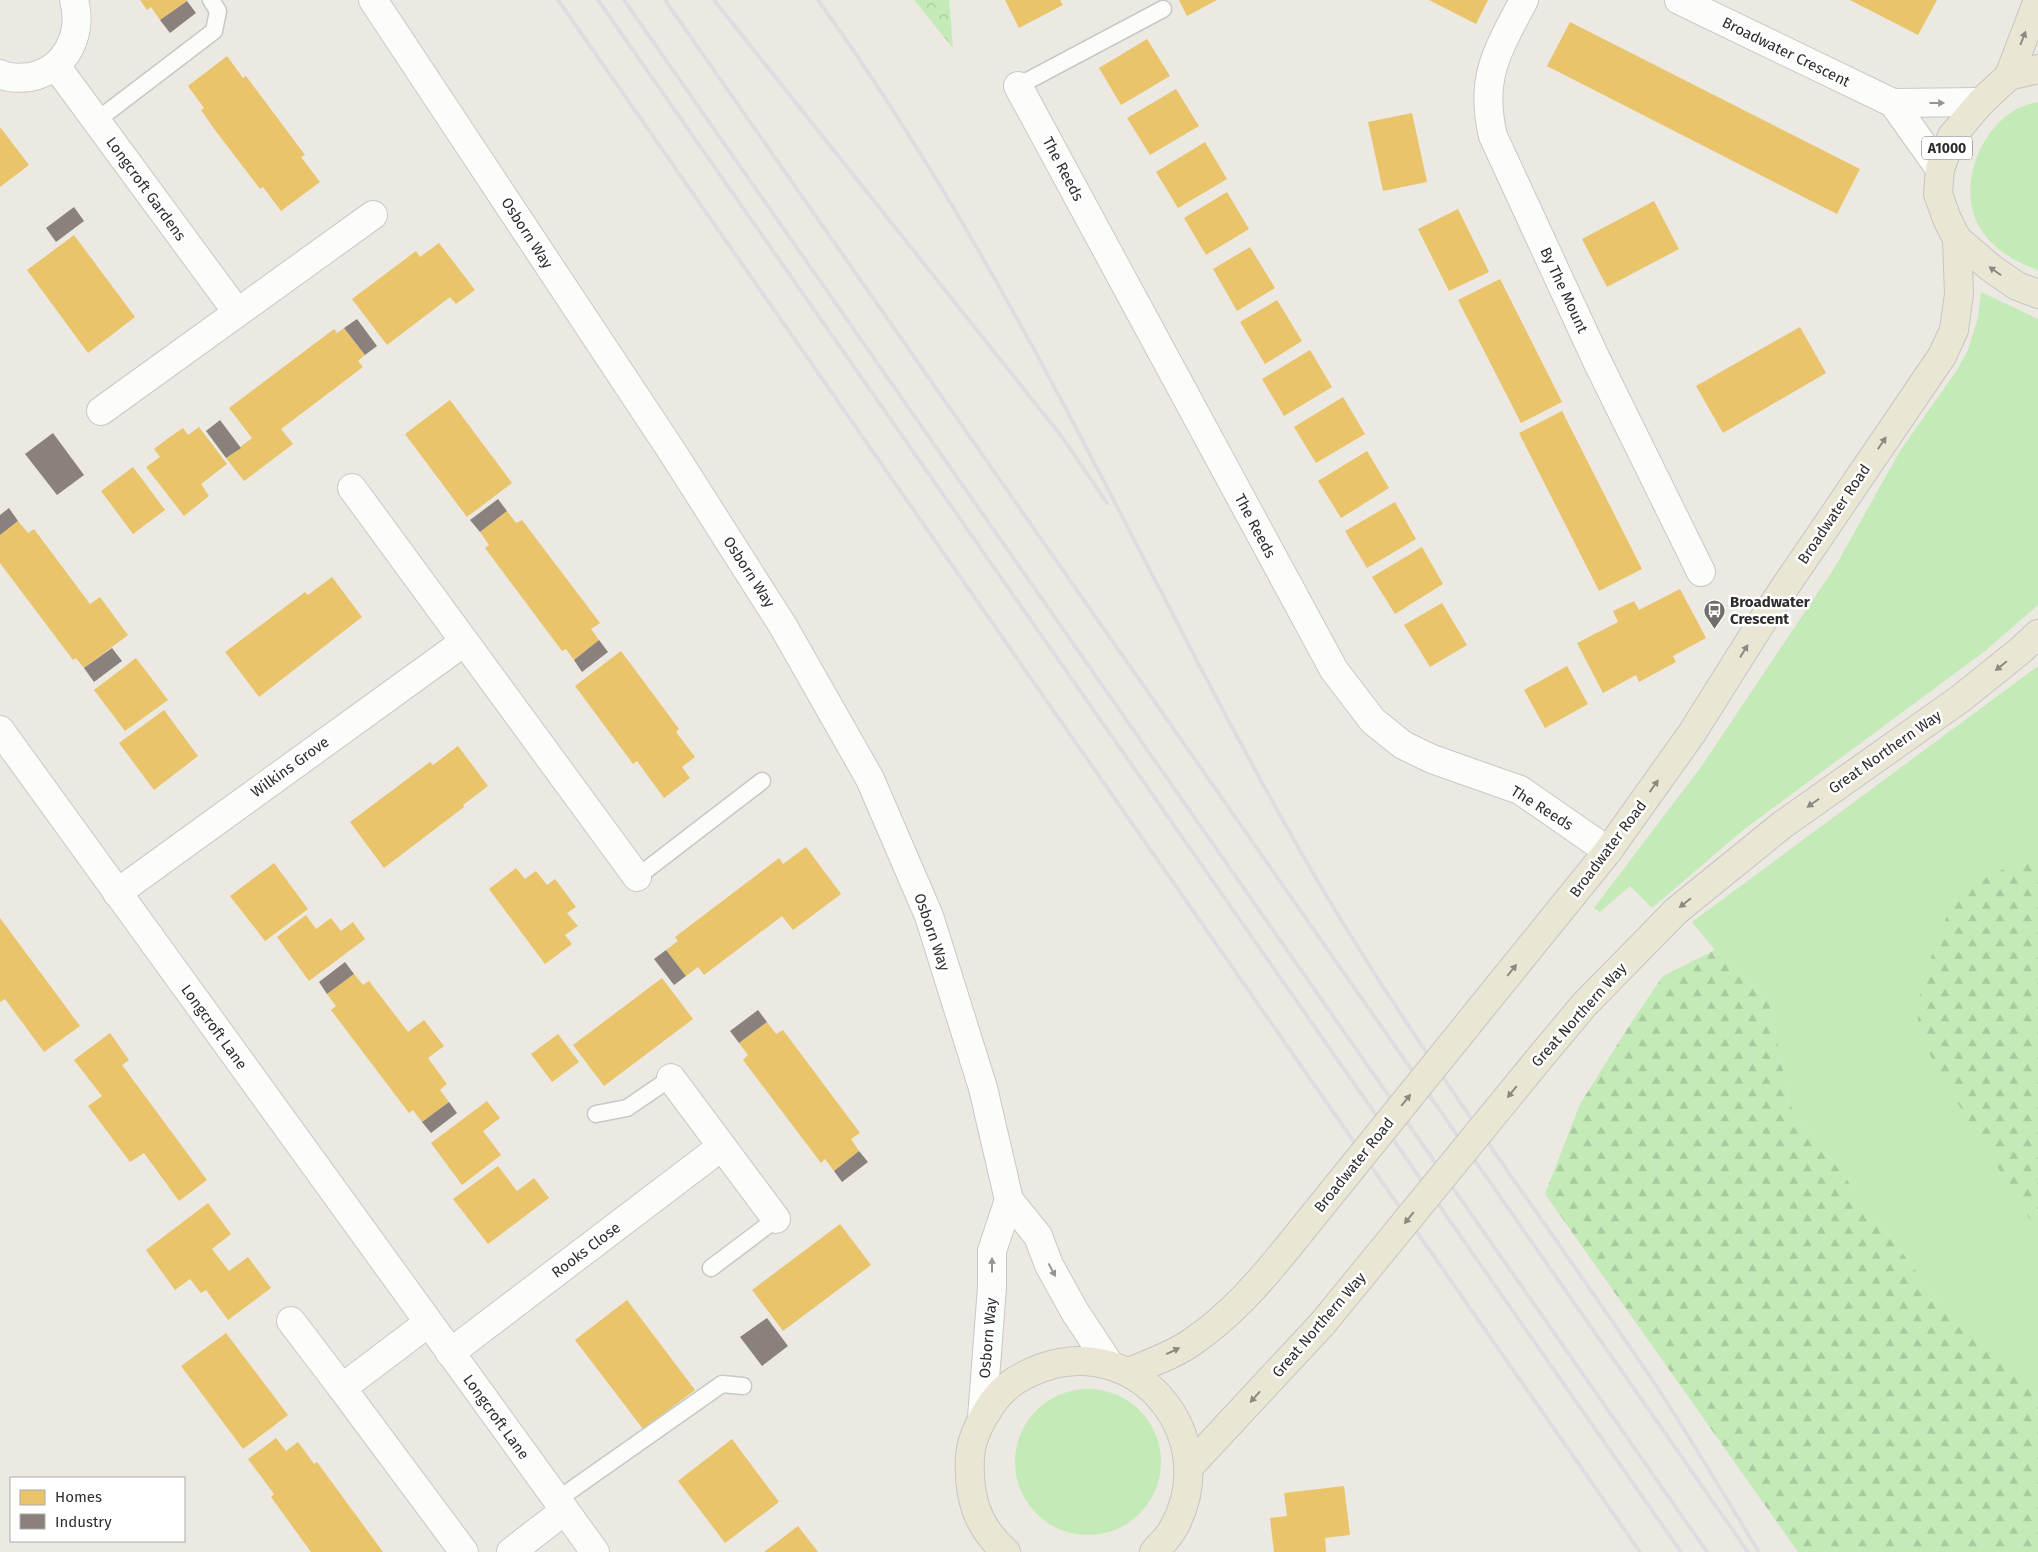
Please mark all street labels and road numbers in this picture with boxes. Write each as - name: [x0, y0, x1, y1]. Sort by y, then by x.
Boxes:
- street label: Broadwater Crescent: [1719, 13, 1853, 91]
- street label: Longcroft Gardens: [102, 134, 190, 244]
- street label: The Reeds: [1039, 134, 1087, 204]
- road number: A1000: [1922, 136, 1972, 160]
- street label: Osborn Way: [497, 194, 557, 272]
- street label: By The Mount: [1536, 244, 1592, 336]
- street label: Broadwater Road: [1794, 461, 1874, 567]
- street label: The Reeds: [1231, 491, 1279, 561]
- street label: Osborn Way: [719, 533, 779, 611]
- street label: Great Northern Way: [1825, 706, 1945, 798]
- street label: Wilkins Grove: [248, 733, 332, 801]
- street label: The Reeds: [1508, 782, 1576, 834]
- street label: Broadwater Road: [1566, 797, 1650, 901]
- street label: Osborn Way: [910, 891, 954, 974]
- street label: Great Northern Way: [1528, 959, 1631, 1071]
- street label: Longcroft Lane: [177, 981, 251, 1073]
- street label: Broadwater Road: [1310, 1114, 1398, 1216]
- street label: Rooks Close: [548, 1218, 624, 1282]
- street label: Great Northern Way: [1268, 1268, 1370, 1381]
- street label: Osborn Way: [976, 1296, 1001, 1379]
- street label: Longcroft Lane: [459, 1371, 533, 1463]

